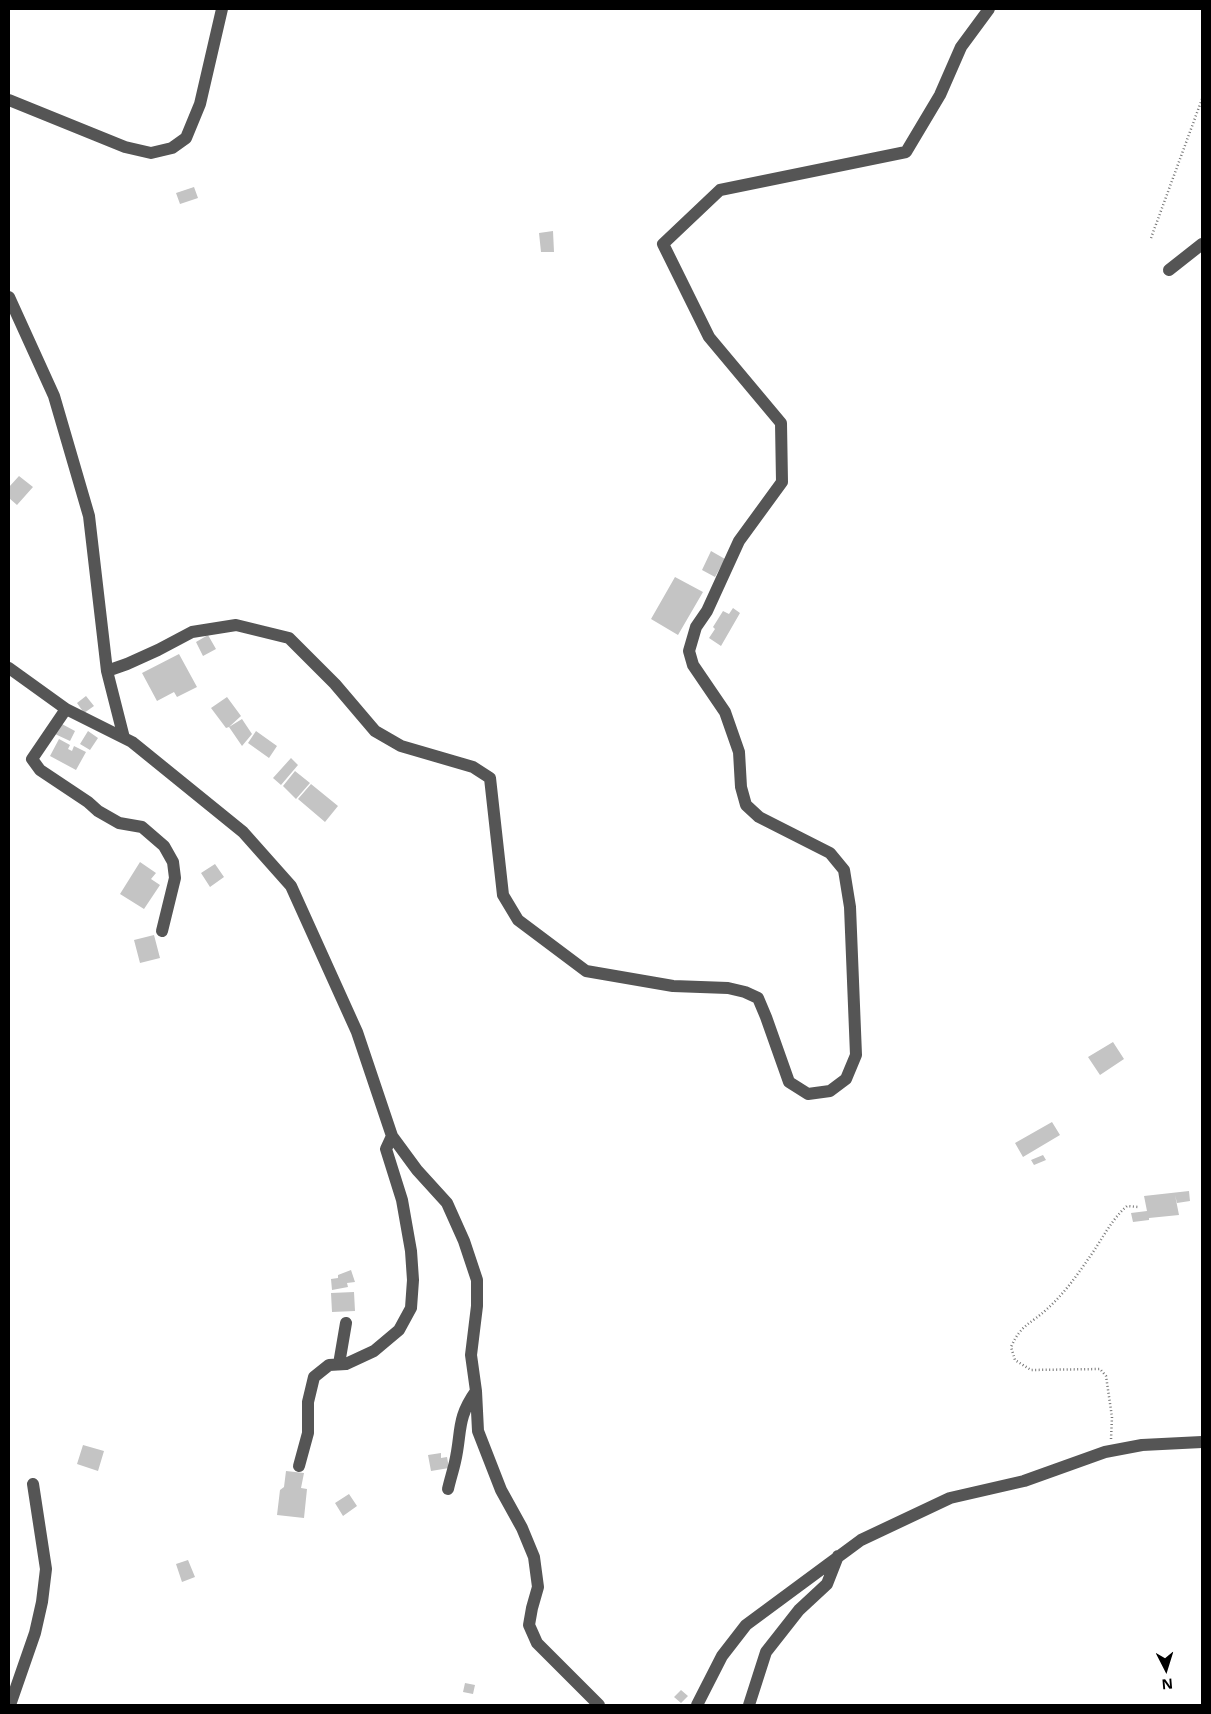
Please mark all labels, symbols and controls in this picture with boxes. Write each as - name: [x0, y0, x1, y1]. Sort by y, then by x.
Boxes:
- north arrow: [1141, 1644, 1191, 1694]
- text: N: [1161, 1674, 1174, 1694]

